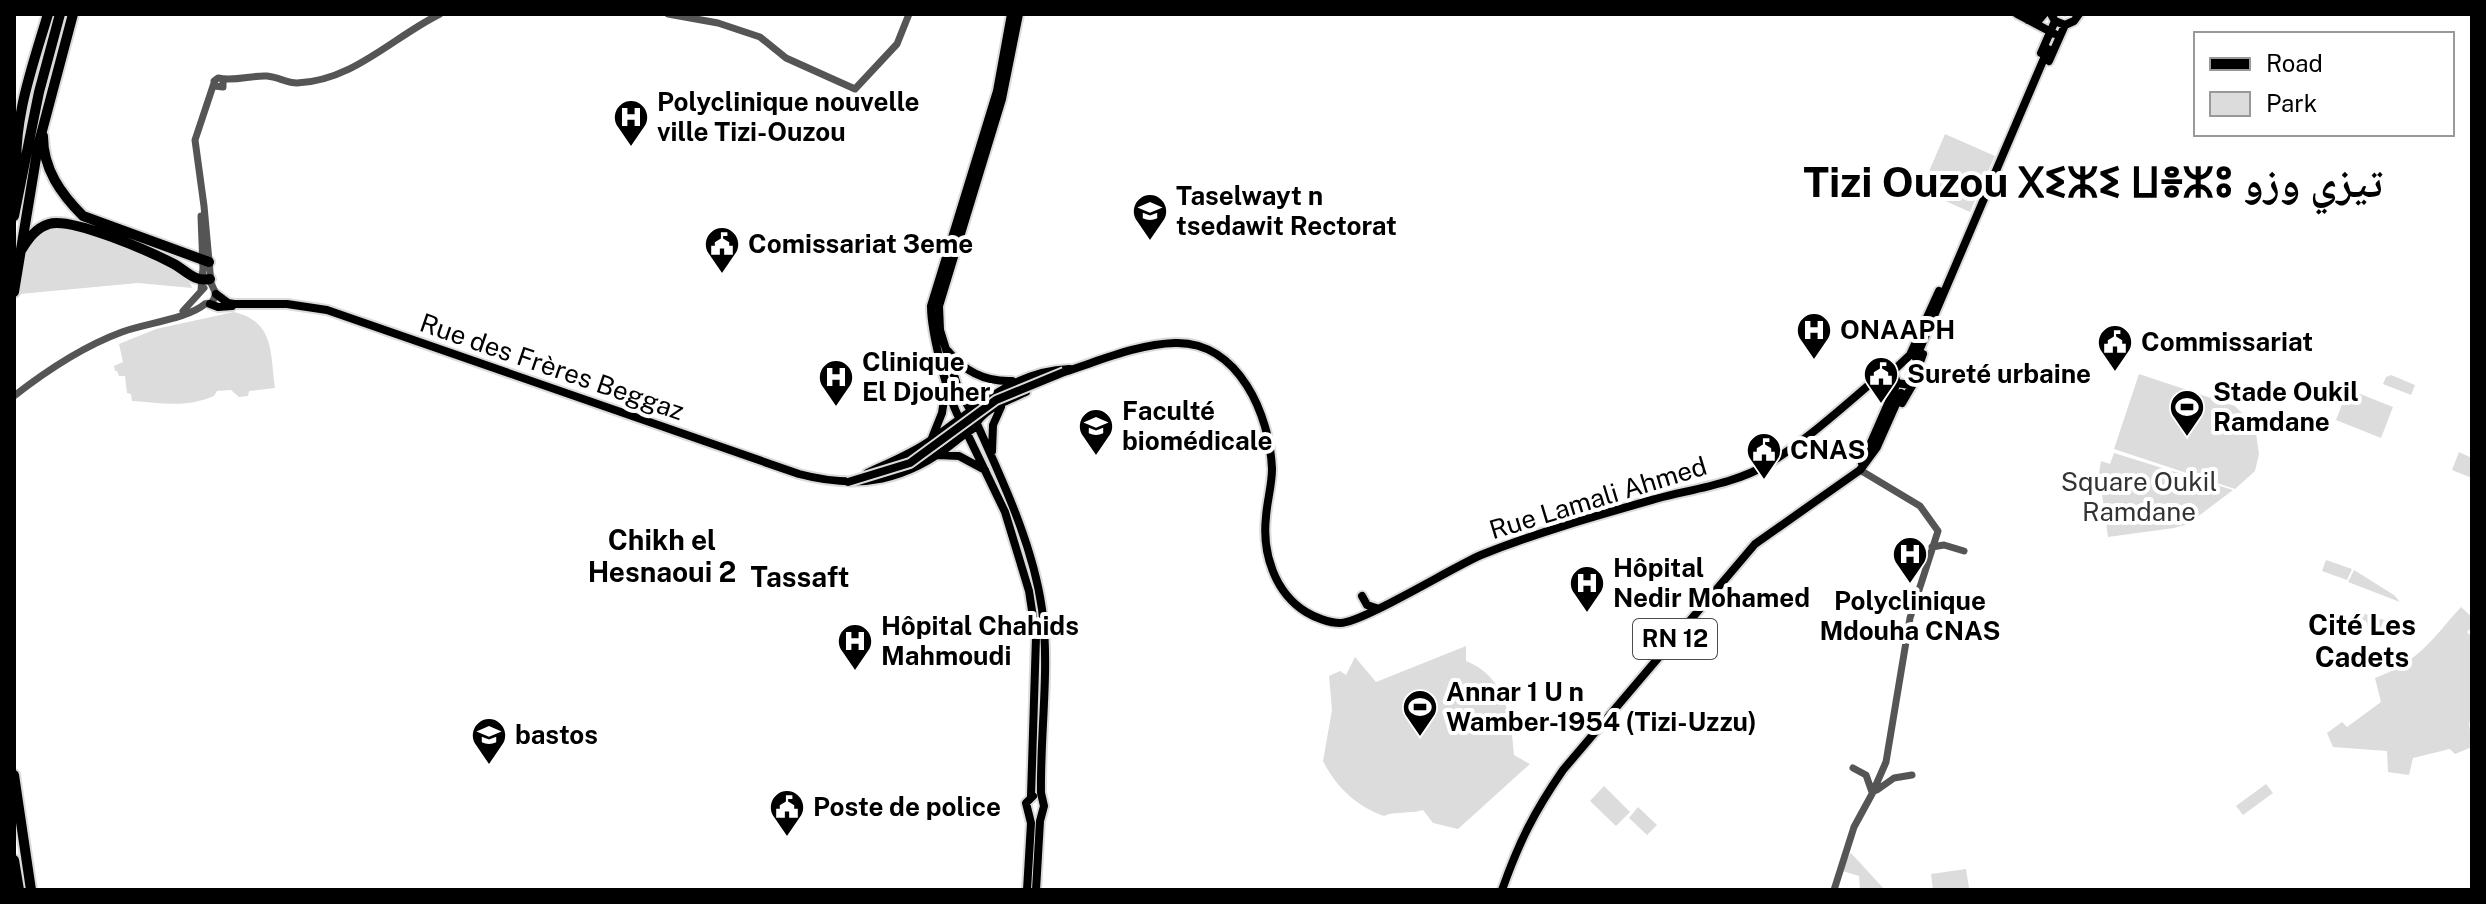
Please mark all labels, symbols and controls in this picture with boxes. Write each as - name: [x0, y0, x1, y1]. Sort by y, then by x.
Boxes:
- legend: [2194, 32, 2454, 136]
- text: Road: [2266, 49, 2323, 77]
- place label: Polyclinique nouvelle ville Tizi-Ouzou: [657, 86, 919, 147]
- text: Park: [2266, 89, 2317, 117]
- hospital icon: Polyclinique nouvelle ville Tizi-Ouzou: [612, 98, 650, 148]
- district label: Tizi Ouzou ⵝⵉⵣⵉ ⵡⴻⵣⵓ تيزي وزو: [1803, 157, 2383, 215]
- place label: Taselwayt n tsedawit Rectorat: [1176, 180, 1397, 241]
- school or university icon: Taselwayt n tsedawit Rectorat: [1131, 192, 1169, 242]
- public building icon: Comissariat 3eme: [703, 225, 741, 275]
- place label: Comissariat 3eme: [748, 228, 973, 259]
- street label: Rue des Frères Beggaz: [416, 307, 688, 426]
- hospital icon: ONAAPH: [1795, 311, 1833, 361]
- place label: ONAAPH: [1840, 314, 1955, 345]
- public building icon: Commissariat: [2096, 323, 2134, 373]
- place label: Commissariat: [2141, 326, 2313, 357]
- place label: Clinique El Djouher: [862, 346, 991, 407]
- public building icon: Sureté urbaine: [1862, 355, 1900, 405]
- hospital icon: Clinique El Djouher: [817, 358, 855, 408]
- place label: Sureté urbaine: [1907, 358, 2091, 389]
- place label: Stade Oukil Ramdane: [2213, 376, 2359, 437]
- sports icon: Stade Oukil Ramdane: [2168, 388, 2206, 438]
- place label: Faculté biomédicale: [1122, 395, 1272, 456]
- school or university icon: Faculté biomédicale: [1077, 407, 1115, 457]
- public building icon: CNAS: [1745, 431, 1783, 481]
- place label: CNAS: [1790, 434, 1866, 465]
- street label: Rue Lamali Ahmed: [1485, 450, 1710, 545]
- park label: Square Oukil Ramdane: [2061, 466, 2217, 527]
- district label: Chikh el Hesnaoui 2: [588, 523, 736, 588]
- hospital icon: Polyclinique Mdouha CNAS: [1891, 535, 1929, 585]
- place label: Hôpital Nedir Mohamed: [1613, 552, 1810, 613]
- district label: Tassaft: [751, 560, 849, 593]
- hospital icon: Hôpital Nedir Mohamed: [1568, 564, 1606, 614]
- place label: Polyclinique Mdouha CNAS: [1819, 585, 2001, 646]
- district label: Cité Les Cadets: [2308, 608, 2416, 673]
- place label: Hôpital Chahids Mahmoudi: [881, 610, 1079, 671]
- road number: RN 12: [1633, 619, 1717, 659]
- hospital icon: Hôpital Chahids Mahmoudi: [836, 622, 874, 672]
- place label: Annar 1 U n Wamber-1954 (Tizi-Uzzu): [1446, 676, 1757, 737]
- sports icon: Annar 1 U n Wamber-1954 (Tizi-Uzzu): [1401, 688, 1439, 738]
- school or university icon: bastos: [470, 716, 508, 766]
- place label: bastos: [515, 719, 598, 750]
- public building icon: Poste de police: [768, 788, 806, 838]
- place label: Poste de police: [813, 791, 1001, 822]

